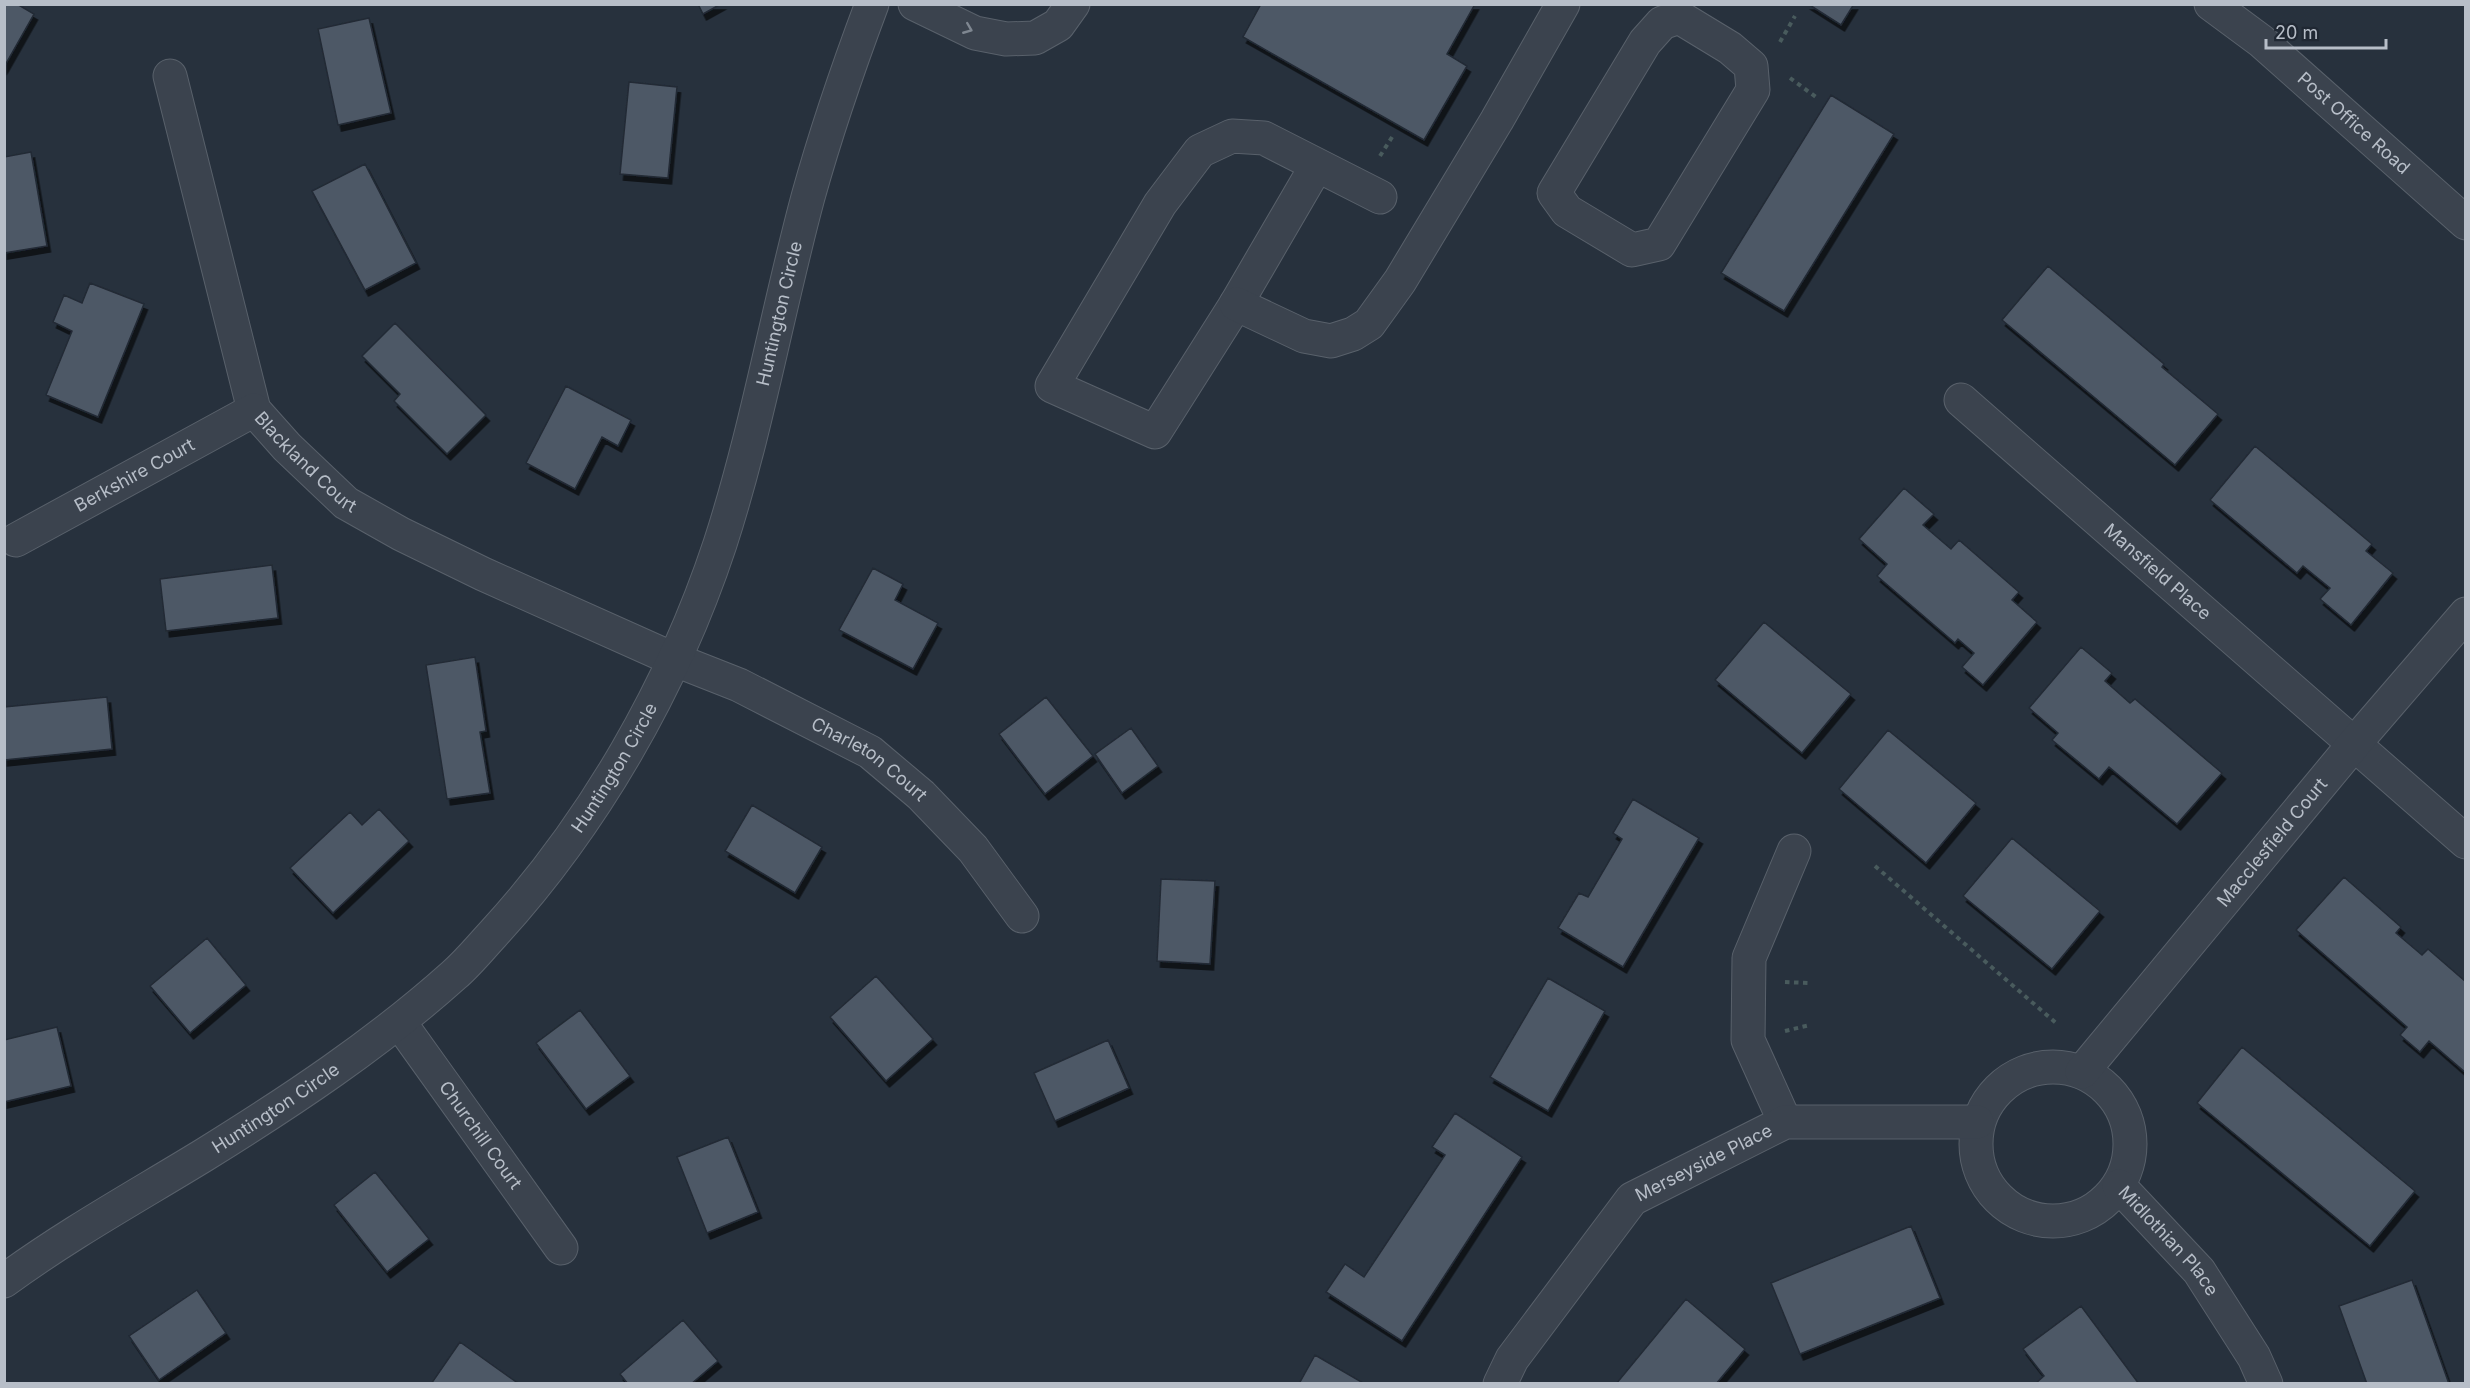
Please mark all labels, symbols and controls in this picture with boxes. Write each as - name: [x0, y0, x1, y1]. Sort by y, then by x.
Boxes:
- scale bar: [2266, 12, 2386, 50]
- one-way arrow: [962, 22, 973, 34]
- text: 20 m: [2275, 22, 2318, 43]
- street label: Post Office Road: [2294, 68, 2414, 178]
- street label: Huntington Circle: [752, 239, 806, 388]
- street label: Blackland Court: [251, 407, 360, 517]
- street label: Berkshire Court: [71, 434, 198, 516]
- street label: Mansfield Place: [2100, 519, 2216, 624]
- street label: Huntington Circle: [567, 699, 661, 836]
- street label: Charleton Court: [808, 713, 932, 805]
- street label: Macclesfield Court: [2212, 774, 2331, 911]
- street label: Huntington Circle: [208, 1058, 343, 1157]
- street label: Churchill Court: [435, 1077, 526, 1193]
- street label: Merseyside Place: [1632, 1119, 1775, 1206]
- street label: Midlothian Place: [2114, 1181, 2223, 1299]

